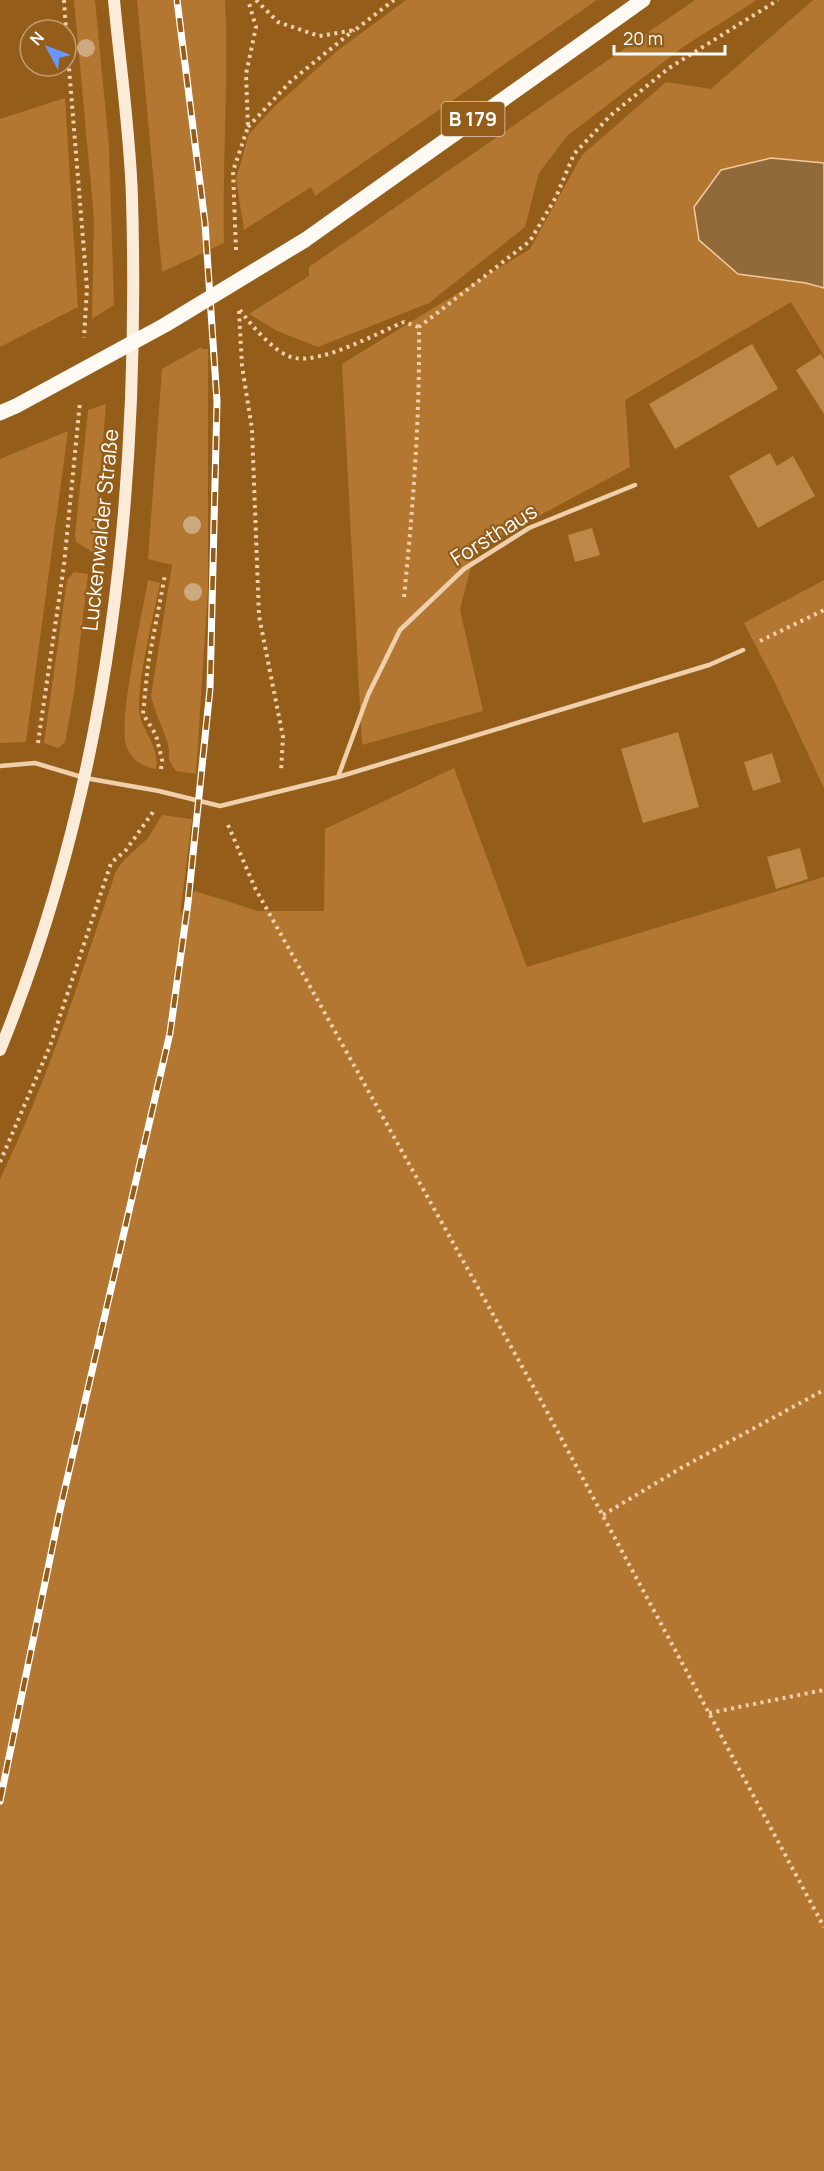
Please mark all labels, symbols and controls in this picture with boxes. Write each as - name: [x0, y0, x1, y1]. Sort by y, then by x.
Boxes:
- north arrow: [18, 18, 78, 78]
- scale bar: [614, 18, 725, 56]
- text: 20 m: [623, 26, 663, 50]
- text: N: [25, 27, 49, 50]
- road number: B 179: [442, 102, 504, 136]
- street label: Luckenwalder Straße: [75, 427, 125, 632]
- street label: Forsthaus: [445, 497, 542, 572]

